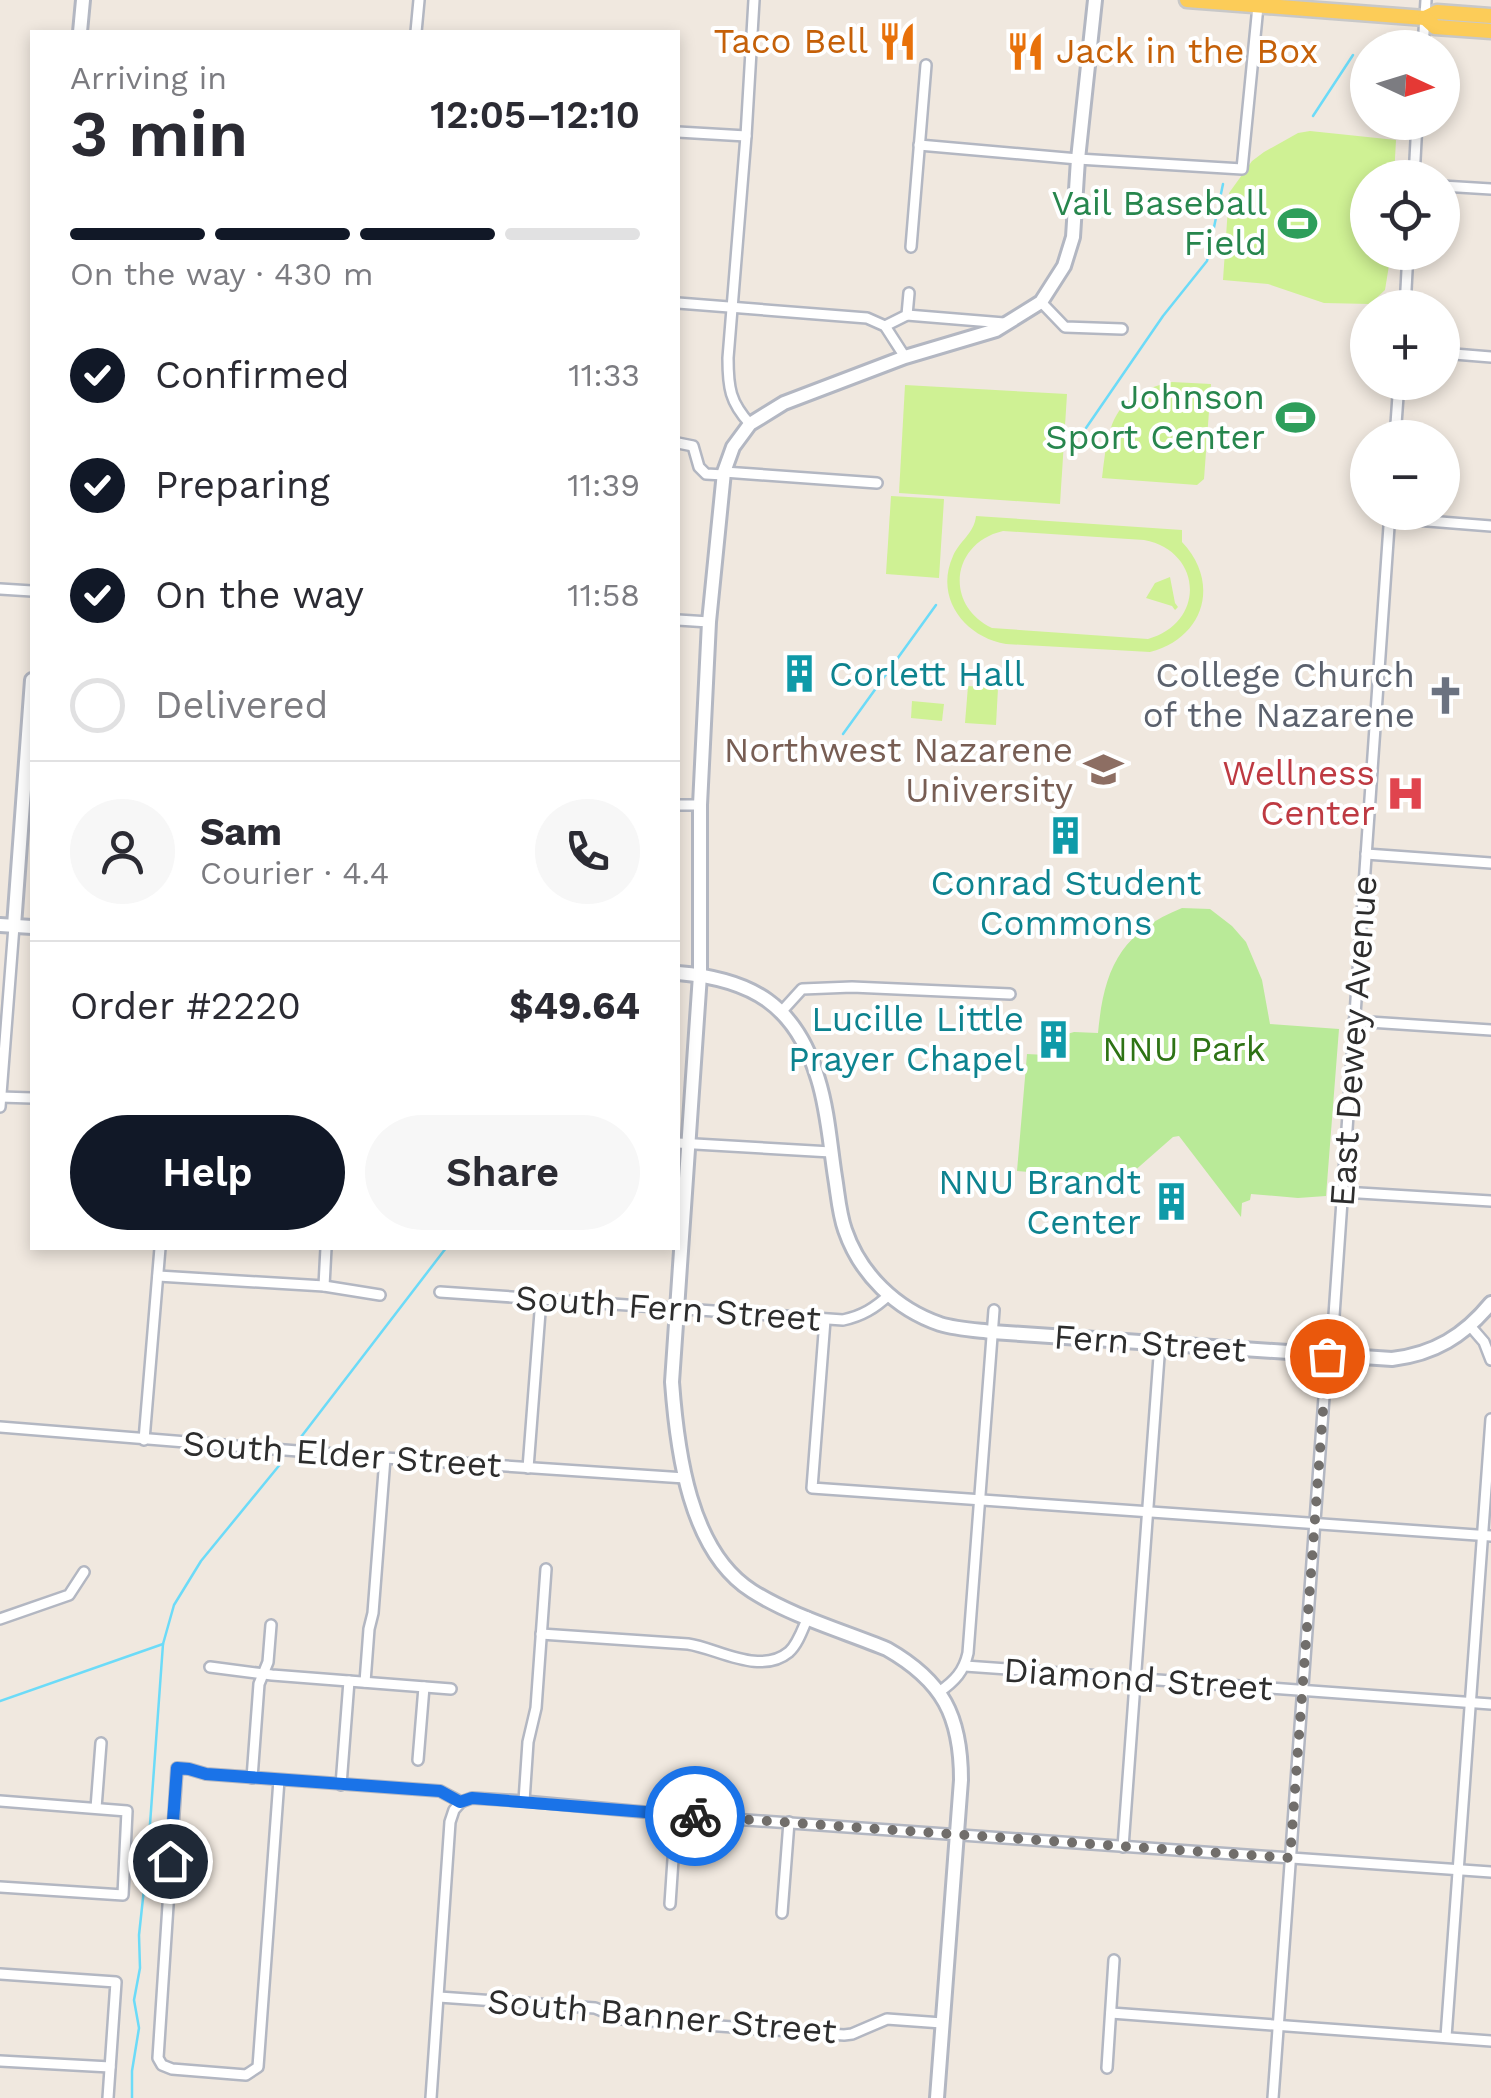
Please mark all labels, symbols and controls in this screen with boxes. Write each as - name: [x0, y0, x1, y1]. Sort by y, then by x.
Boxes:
- place label: Taco Bell: [714, 20, 868, 62]
- restaurant icon: Taco Bell: [877, 20, 919, 62]
- restaurant icon: Jack in the Box: [1005, 30, 1047, 72]
- place label: Jack in the Box: [1056, 30, 1318, 72]
- north arrow: [1350, 30, 1460, 140]
- map controls: [1350, 30, 1460, 530]
- text: Arriving in: [70, 59, 227, 97]
- text: 12:05–12:10: [430, 93, 640, 137]
- text: 3 min: [70, 96, 248, 172]
- button: locate: [1350, 160, 1460, 270]
- place label: Vail Baseball Field: [1051, 182, 1267, 264]
- sports icon: Vail Baseball Field: [1276, 202, 1318, 244]
- text: On the way · 430 m: [70, 255, 374, 293]
- button: +: [1350, 290, 1460, 400]
- icon: check: [70, 348, 125, 403]
- text: Confirmed: [155, 353, 350, 397]
- text: 11:33: [568, 356, 640, 394]
- place label: Johnson Sport Center: [1045, 376, 1265, 458]
- sports icon: Johnson Sport Center: [1274, 396, 1316, 438]
- button: −: [1350, 420, 1460, 530]
- icon: check: [70, 458, 125, 513]
- text: Preparing: [155, 463, 330, 507]
- text: 11:39: [567, 466, 640, 504]
- icon: check: [70, 568, 125, 623]
- text: On the way: [155, 573, 364, 617]
- text: 11:58: [567, 576, 640, 614]
- building icon: Corlett Hall: [778, 653, 820, 695]
- place label: Corlett Hall: [829, 653, 1025, 695]
- place label: College Church of the Nazarene: [1143, 654, 1415, 736]
- church icon: College Church of the Nazarene: [1424, 674, 1466, 716]
- text: Delivered: [155, 683, 328, 727]
- place label: Northwest Nazarene University: [724, 729, 1073, 811]
- school or university icon: Northwest Nazarene University: [1082, 749, 1124, 791]
- place label: Wellness Center: [1222, 752, 1375, 834]
- hospital icon: Wellness Center: [1384, 772, 1426, 814]
- button: person: [70, 799, 175, 904]
- button: phone: [535, 799, 640, 904]
- text: Sam: [200, 810, 282, 854]
- building icon: Conrad Student Commons: [1045, 815, 1087, 857]
- text: Courier · 4.4: [200, 854, 389, 892]
- place label: Conrad Student Commons: [930, 862, 1202, 944]
- street label: East Dewey Avenue: [1320, 874, 1386, 1208]
- text: Order #2220: [70, 984, 301, 1028]
- text: $49.64: [509, 984, 640, 1028]
- place label: Lucille Little Prayer Chapel: [788, 998, 1024, 1080]
- building icon: Lucille Little Prayer Chapel: [1033, 1018, 1075, 1060]
- park label: NNU Park: [1102, 1028, 1266, 1070]
- button: Help: [70, 1115, 345, 1230]
- button: Share: [365, 1115, 640, 1230]
- place label: NNU Brandt Center: [938, 1161, 1141, 1243]
- building icon: NNU Brandt Center: [1150, 1181, 1192, 1223]
- street label: South Fern Street: [514, 1276, 822, 1340]
- pin: [1285, 1314, 1370, 1399]
- street label: Fern Street: [1052, 1315, 1248, 1371]
- icon: bag: [1300, 1329, 1355, 1384]
- street label: South Elder Street: [181, 1422, 503, 1486]
- street label: Diamond Street: [1002, 1649, 1274, 1709]
- courier: [645, 1766, 745, 1866]
- icon: bike: [668, 1789, 723, 1844]
- pin: [128, 1819, 213, 1904]
- icon: home: [143, 1834, 198, 1889]
- street label: South Banner Street: [486, 1980, 839, 2052]

